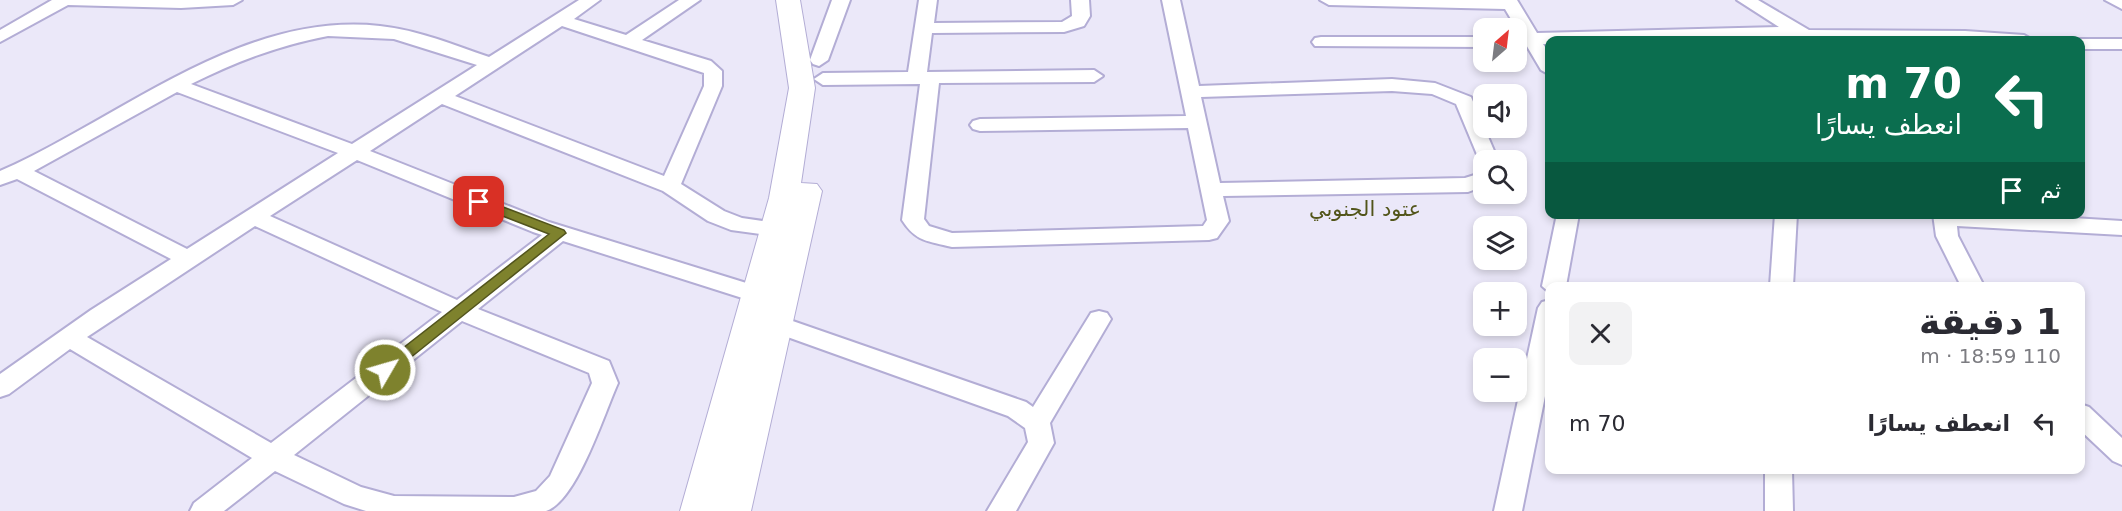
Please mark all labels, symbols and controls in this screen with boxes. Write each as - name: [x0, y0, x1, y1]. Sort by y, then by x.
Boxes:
- north arrow: [1473, 18, 1527, 72]
- map controls: [1473, 18, 1527, 402]
- text: 70 m: [1845, 59, 1962, 108]
- icon: left: [1983, 60, 2061, 138]
- button: sound: [1473, 84, 1527, 138]
- text: انعطف يسارًا: [1815, 109, 1962, 140]
- button: search: [1473, 150, 1527, 204]
- icon: arrive: [1995, 174, 2028, 207]
- pin: [453, 176, 504, 227]
- text: ثم: [2040, 178, 2061, 203]
- icon: arrive: [462, 185, 495, 218]
- district label: عتود الجنوبي: [1309, 197, 1421, 221]
- button: layers: [1473, 216, 1527, 270]
- button: +: [1473, 282, 1527, 336]
- text: 1 دقيقة: [1919, 301, 2061, 342]
- button: close: [1569, 302, 1632, 365]
- position arrow: [353, 338, 417, 402]
- text: 110 m · 18:59: [1920, 344, 2061, 368]
- button: −: [1473, 348, 1527, 402]
- icon: left: [2028, 407, 2061, 440]
- text: 70 m: [1569, 411, 1625, 436]
- text: انعطف يسارًا: [1867, 411, 2010, 436]

